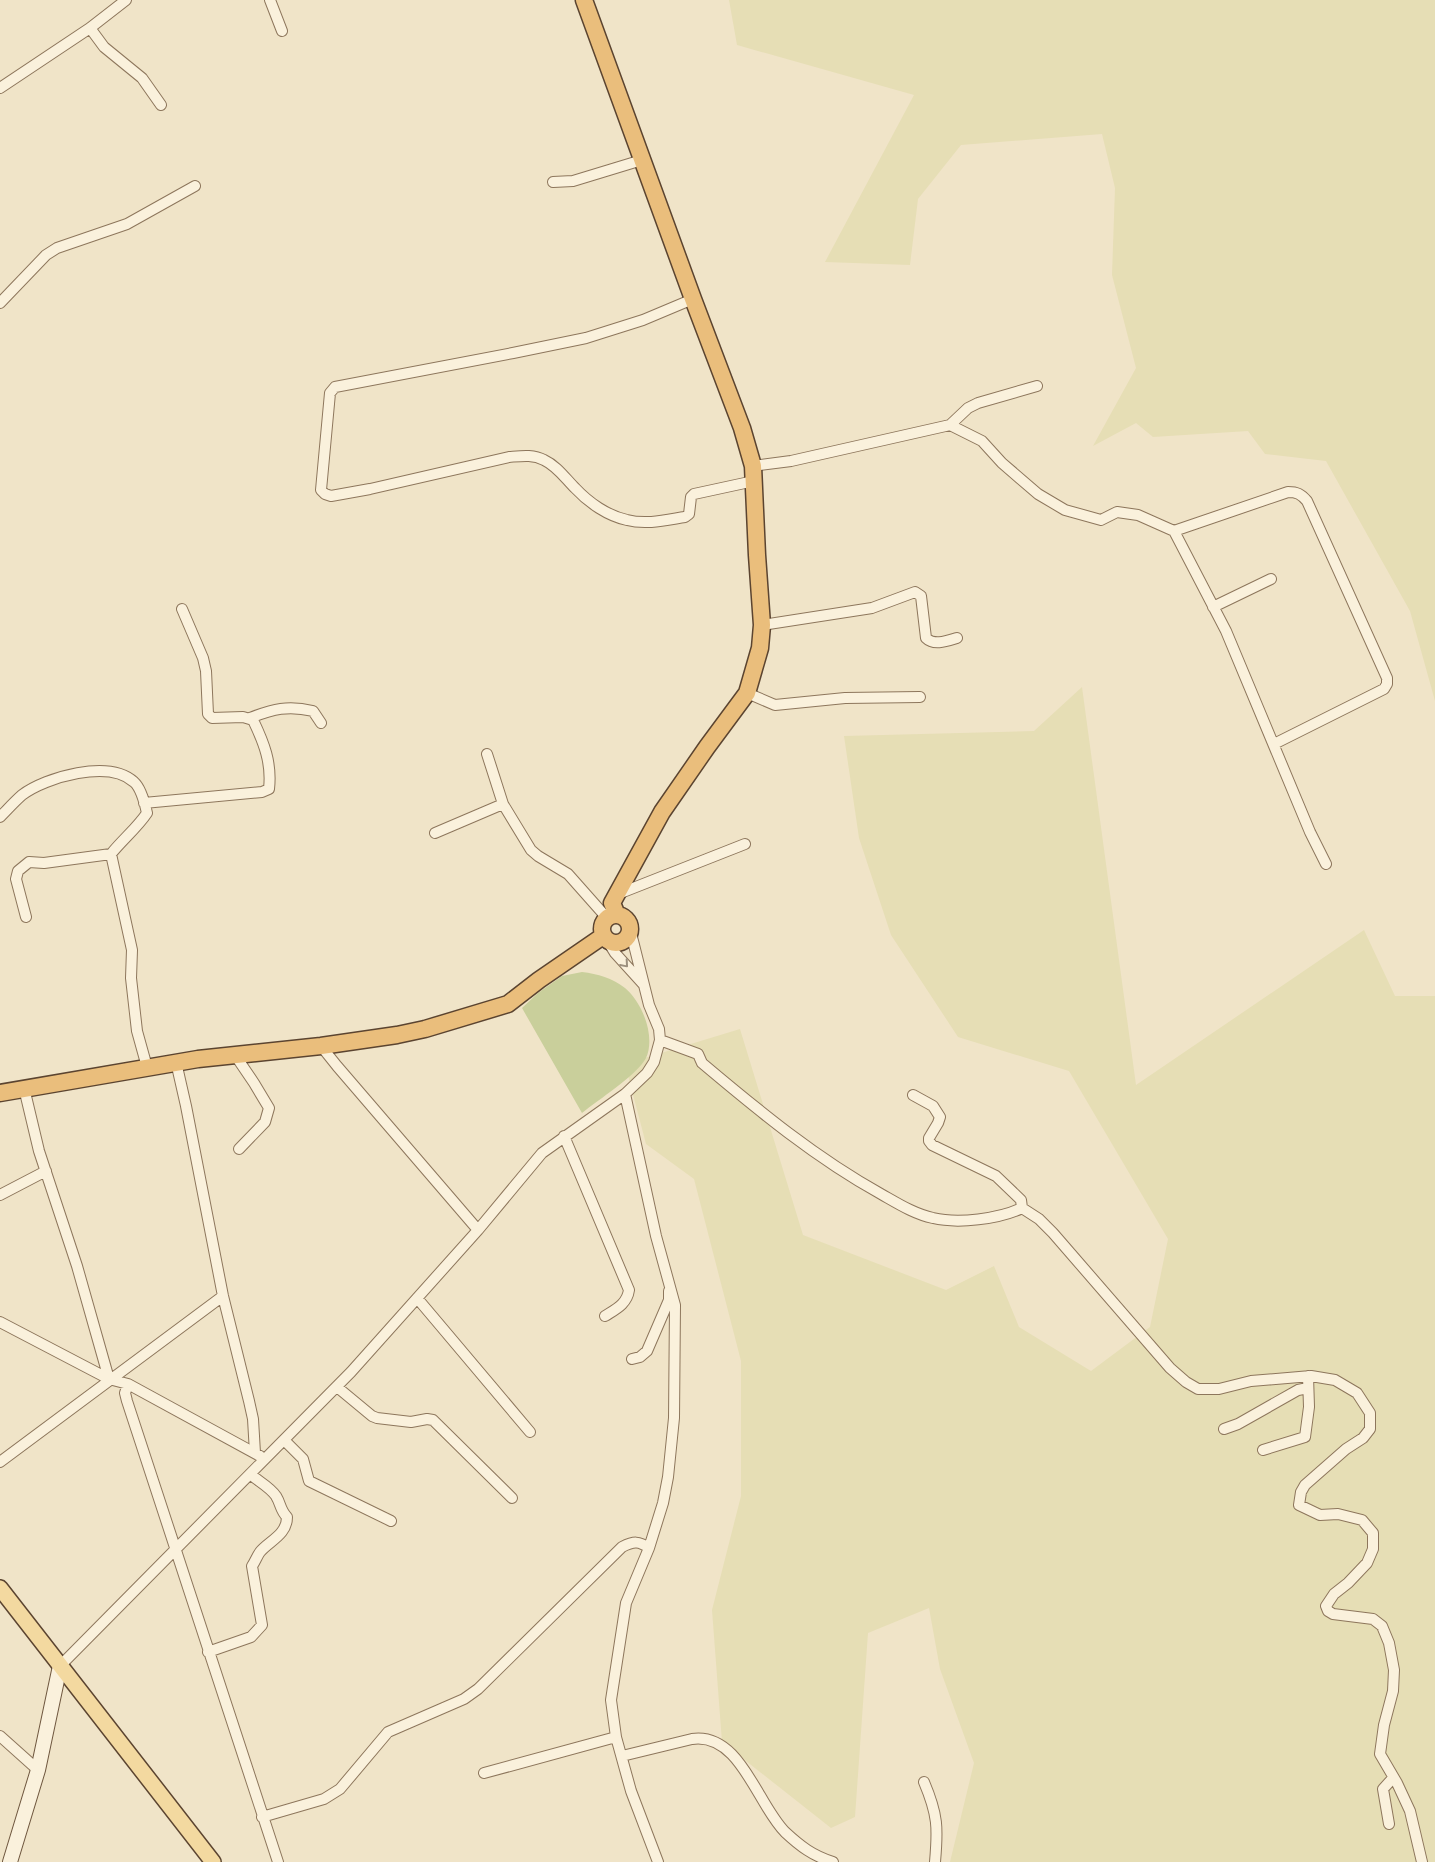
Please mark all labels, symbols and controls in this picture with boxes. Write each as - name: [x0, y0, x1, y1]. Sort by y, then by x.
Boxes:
- one-way arrow: [619, 958, 627, 967]

